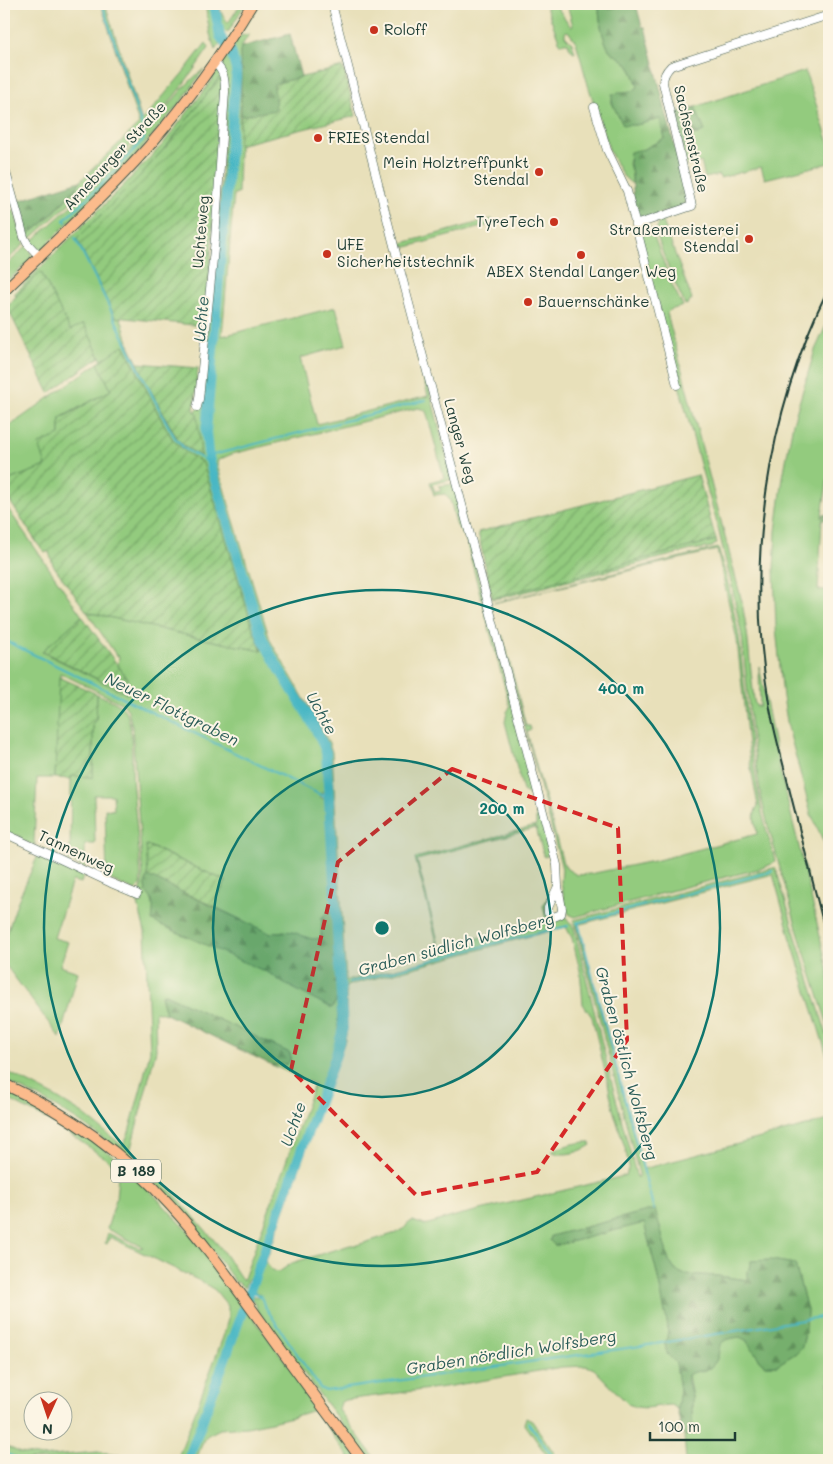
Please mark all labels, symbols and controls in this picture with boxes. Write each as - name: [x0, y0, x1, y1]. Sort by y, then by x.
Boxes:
- place label: Roloff: [384, 19, 428, 39]
- marker: Roloff: [368, 24, 380, 36]
- street label: Sachsenstraße: [670, 83, 714, 194]
- street label: Arneburger Straße: [59, 97, 170, 214]
- place label: FRIES Stendal: [328, 127, 430, 147]
- marker: FRIES Stendal: [312, 132, 324, 144]
- place label: Mein Holztreffpunkt Stendal: [383, 152, 529, 189]
- marker: Mein Holztreffpunkt Stendal: [533, 166, 545, 178]
- street label: Uchteweg: [187, 194, 213, 269]
- place label: TyreTech: [476, 211, 544, 231]
- marker: TyreTech: [548, 216, 560, 228]
- place label: Straßenmeisterei Stendal: [610, 219, 739, 256]
- marker: Straßenmeisterei Stendal: [743, 233, 755, 245]
- place label: UFE Sicherheitstechnik: [337, 234, 474, 271]
- marker: UFE Sicherheitstechnik: [321, 248, 333, 260]
- marker: ABEX Stendal Langer Weg: [575, 249, 587, 261]
- place label: ABEX Stendal Langer Weg: [486, 261, 676, 281]
- place label: Bauernschänke: [538, 291, 649, 311]
- water label: Uchte: [188, 295, 213, 343]
- marker: Bauernschänke: [522, 296, 534, 308]
- street label: Langer Weg: [440, 396, 482, 486]
- water label: Neuer Flottgraben: [102, 667, 243, 750]
- text: 400 m: [598, 678, 644, 698]
- water label: Uchte: [302, 688, 343, 738]
- text: 200 m: [480, 798, 525, 818]
- street label: Tannenweg: [35, 825, 118, 878]
- water label: Graben südlich Wolfsberg: [356, 907, 556, 980]
- centre of rings: [373, 919, 391, 937]
- water label: Graben östlich Wolfsberg: [592, 964, 663, 1162]
- water label: Uchte: [275, 1099, 310, 1149]
- road number: B 189: [111, 1160, 161, 1182]
- water label: Graben nördlich Wolfsberg: [405, 1325, 617, 1378]
- north arrow: [22, 1392, 72, 1442]
- scale bar: [650, 1409, 736, 1441]
- text: 100 m: [658, 1416, 700, 1436]
- text: N: [41, 1420, 53, 1439]

